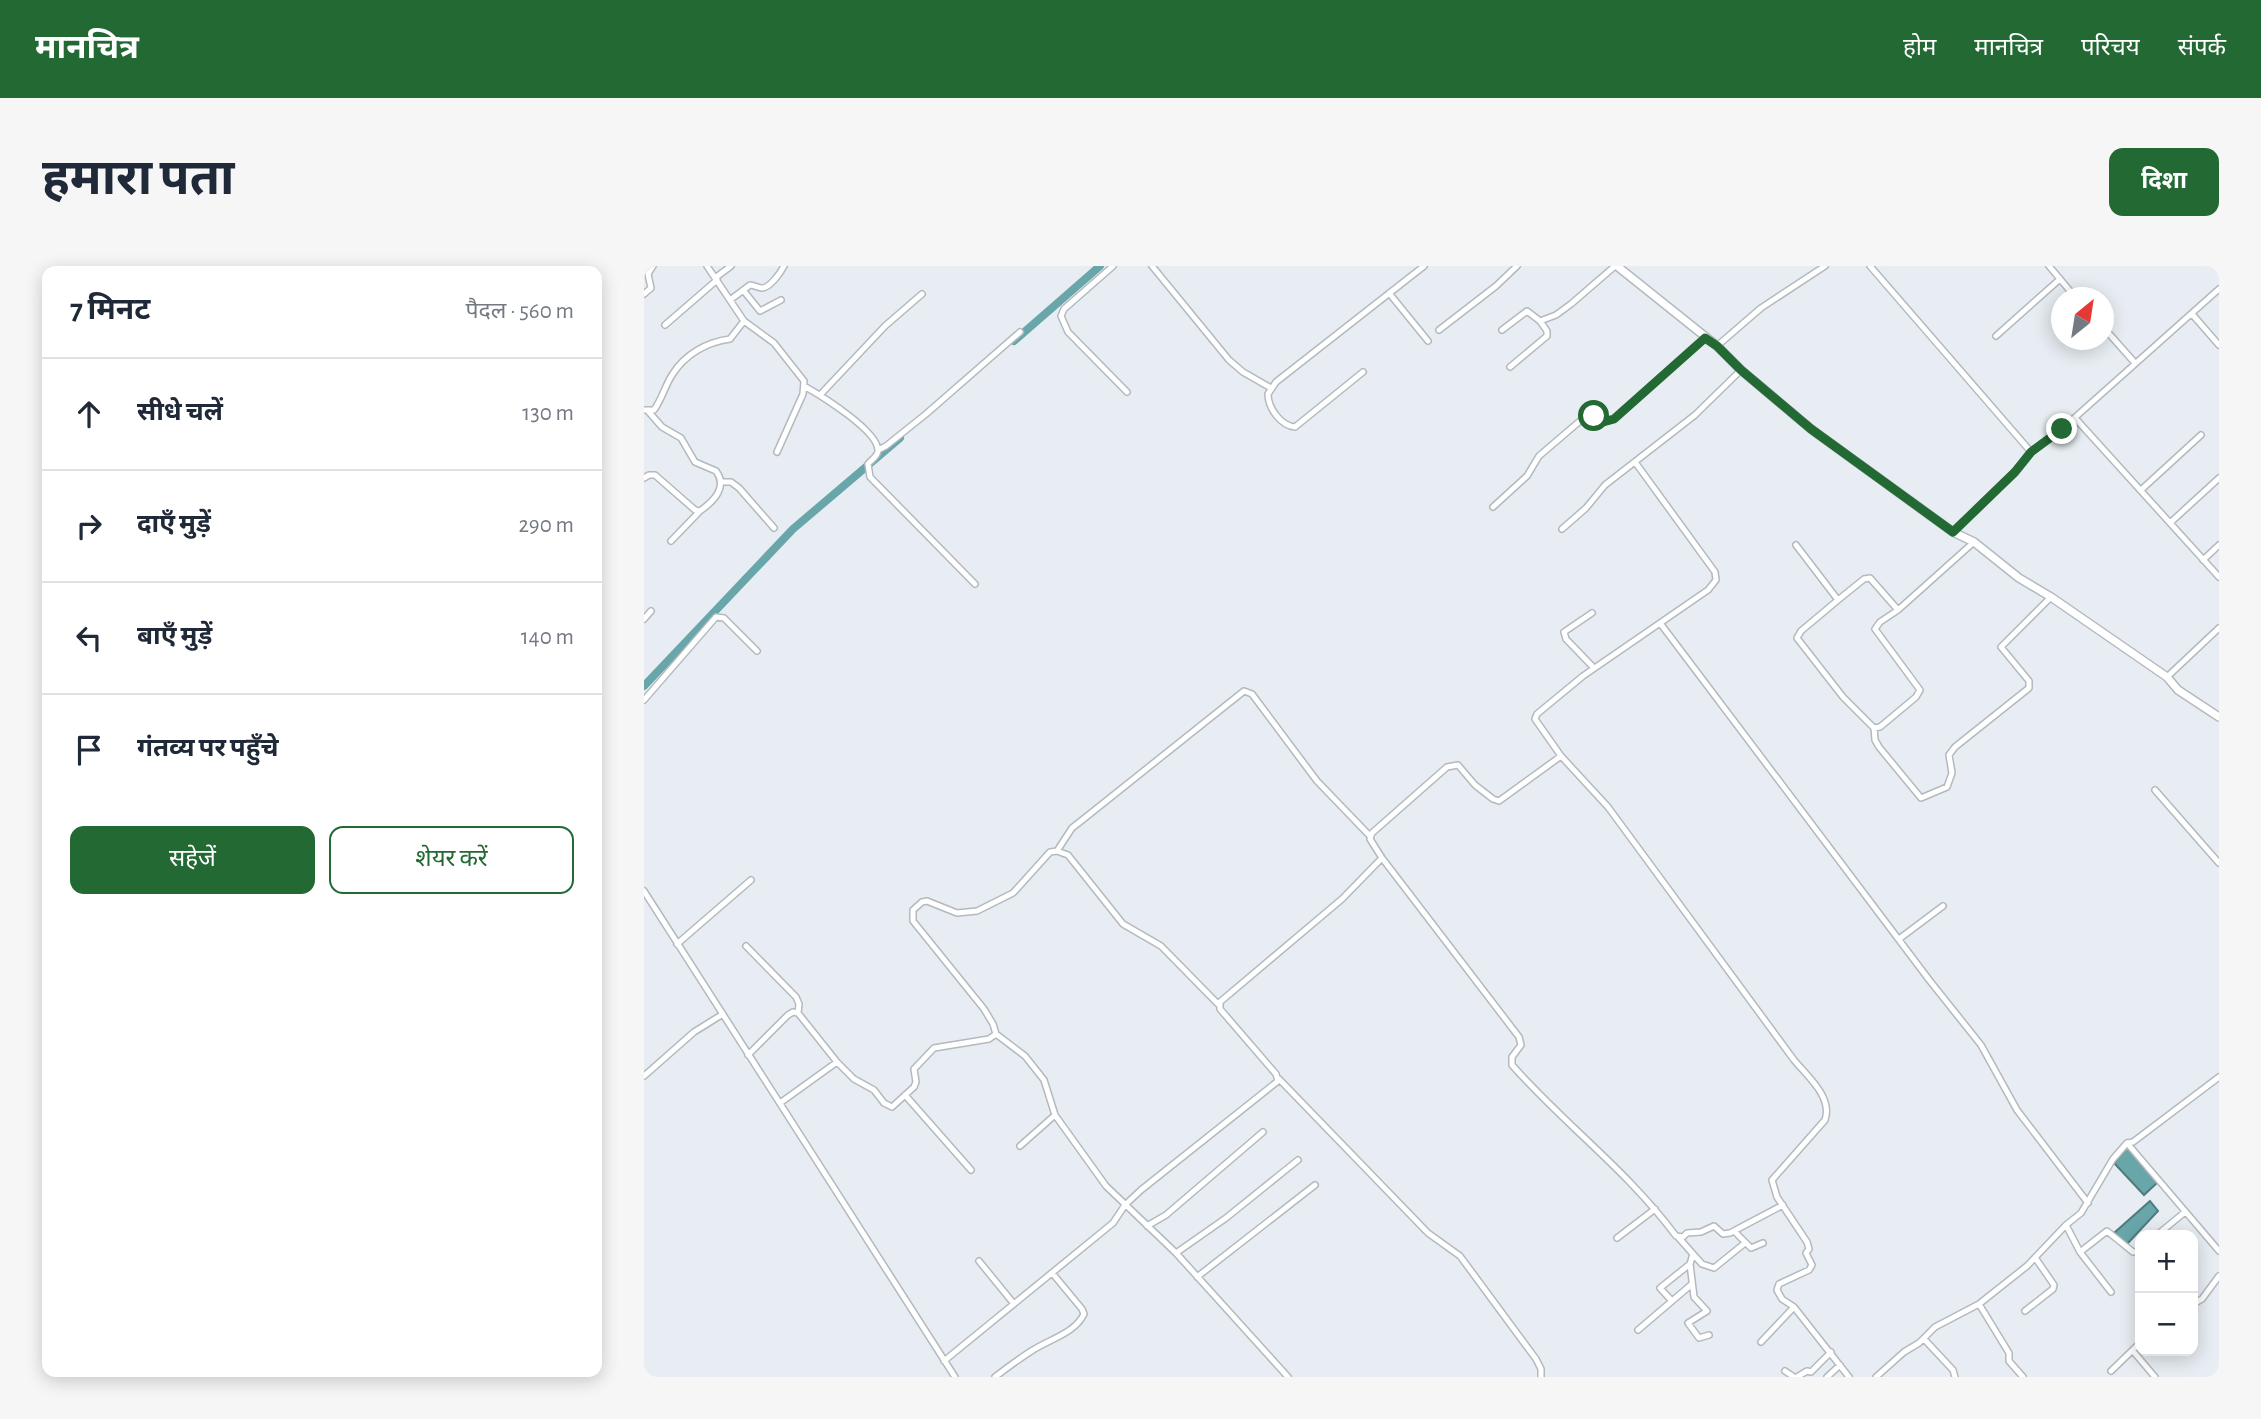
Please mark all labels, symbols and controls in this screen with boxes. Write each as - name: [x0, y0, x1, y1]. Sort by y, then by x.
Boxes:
- text: मानचित्र: [35, 32, 139, 65]
- text: होम: [1903, 36, 1936, 60]
- text: मानचित्र: [1974, 36, 2043, 60]
- text: परिचय: [2081, 36, 2140, 60]
- text: संपर्क: [2178, 36, 2226, 60]
- button: दिशा: [2109, 148, 2219, 216]
- text: हमारा पता: [42, 155, 234, 204]
- north arrow: [2051, 287, 2114, 350]
- text: 7 मिनट: [70, 295, 150, 325]
- text: पैदल · 560 m: [466, 300, 574, 323]
- icon: ahead: [70, 395, 108, 433]
- text: सीधे चलें: [137, 399, 223, 425]
- route start: [1578, 400, 1609, 431]
- text: 130 m: [522, 402, 574, 425]
- route end: [2046, 413, 2077, 444]
- icon: right: [70, 507, 108, 545]
- text: दाएँ मुड़ें: [137, 511, 211, 537]
- text: 290 m: [518, 514, 574, 537]
- icon: left: [70, 619, 108, 657]
- text: बाएँ मुड़ें: [137, 623, 212, 649]
- text: 140 m: [521, 626, 574, 649]
- icon: arrive: [70, 731, 108, 769]
- text: गंतव्य पर पहुँचे: [137, 735, 279, 761]
- button: सहेजें: [70, 826, 315, 894]
- button: शेयर करें: [329, 826, 574, 894]
- map controls: [2135, 1230, 2198, 1356]
- button: +: [2135, 1230, 2198, 1293]
- button: −: [2135, 1293, 2198, 1356]

